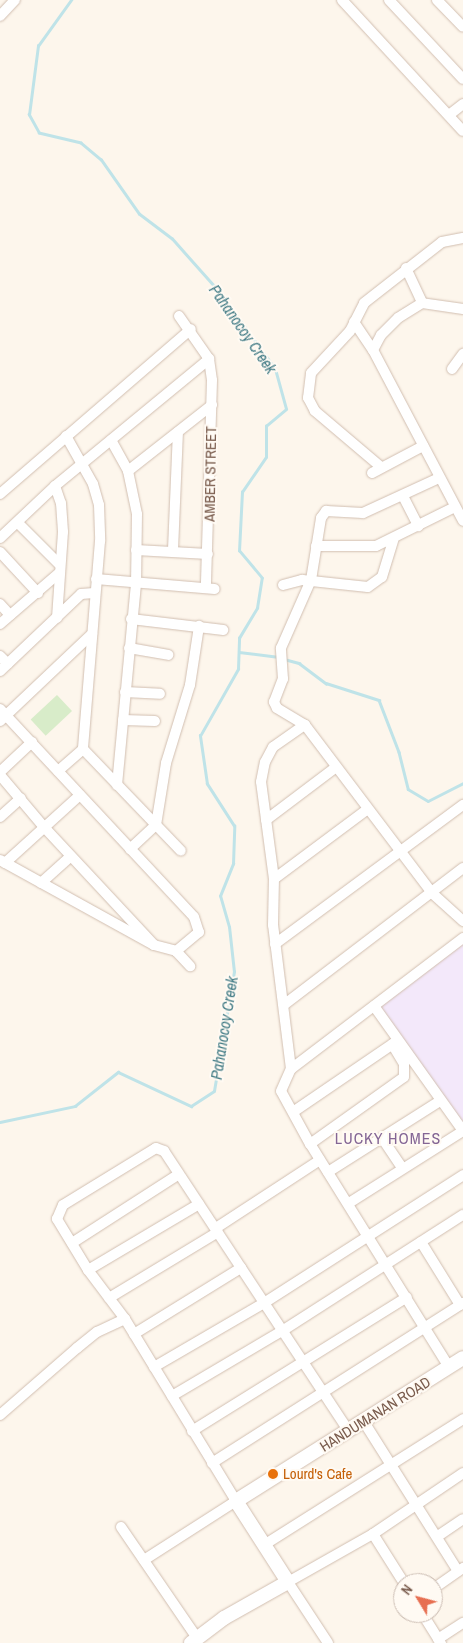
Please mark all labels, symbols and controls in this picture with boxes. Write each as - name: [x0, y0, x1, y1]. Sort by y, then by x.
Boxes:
- water label: Pahanocoy Creek: [205, 281, 281, 377]
- street label: AMBER STREET: [200, 426, 220, 522]
- water label: Pahanocoy Creek: [206, 975, 242, 1081]
- district label: LUCKY HOMES: [333, 1128, 443, 1148]
- street label: HANDUMANAN ROAD: [316, 1373, 434, 1455]
- place label: Lourd's Cafe: [283, 1465, 352, 1483]
- marker: Lourd's Cafe: [267, 1468, 279, 1480]
- north arrow: [393, 1573, 443, 1623]
- text: N: [397, 1581, 416, 1598]

